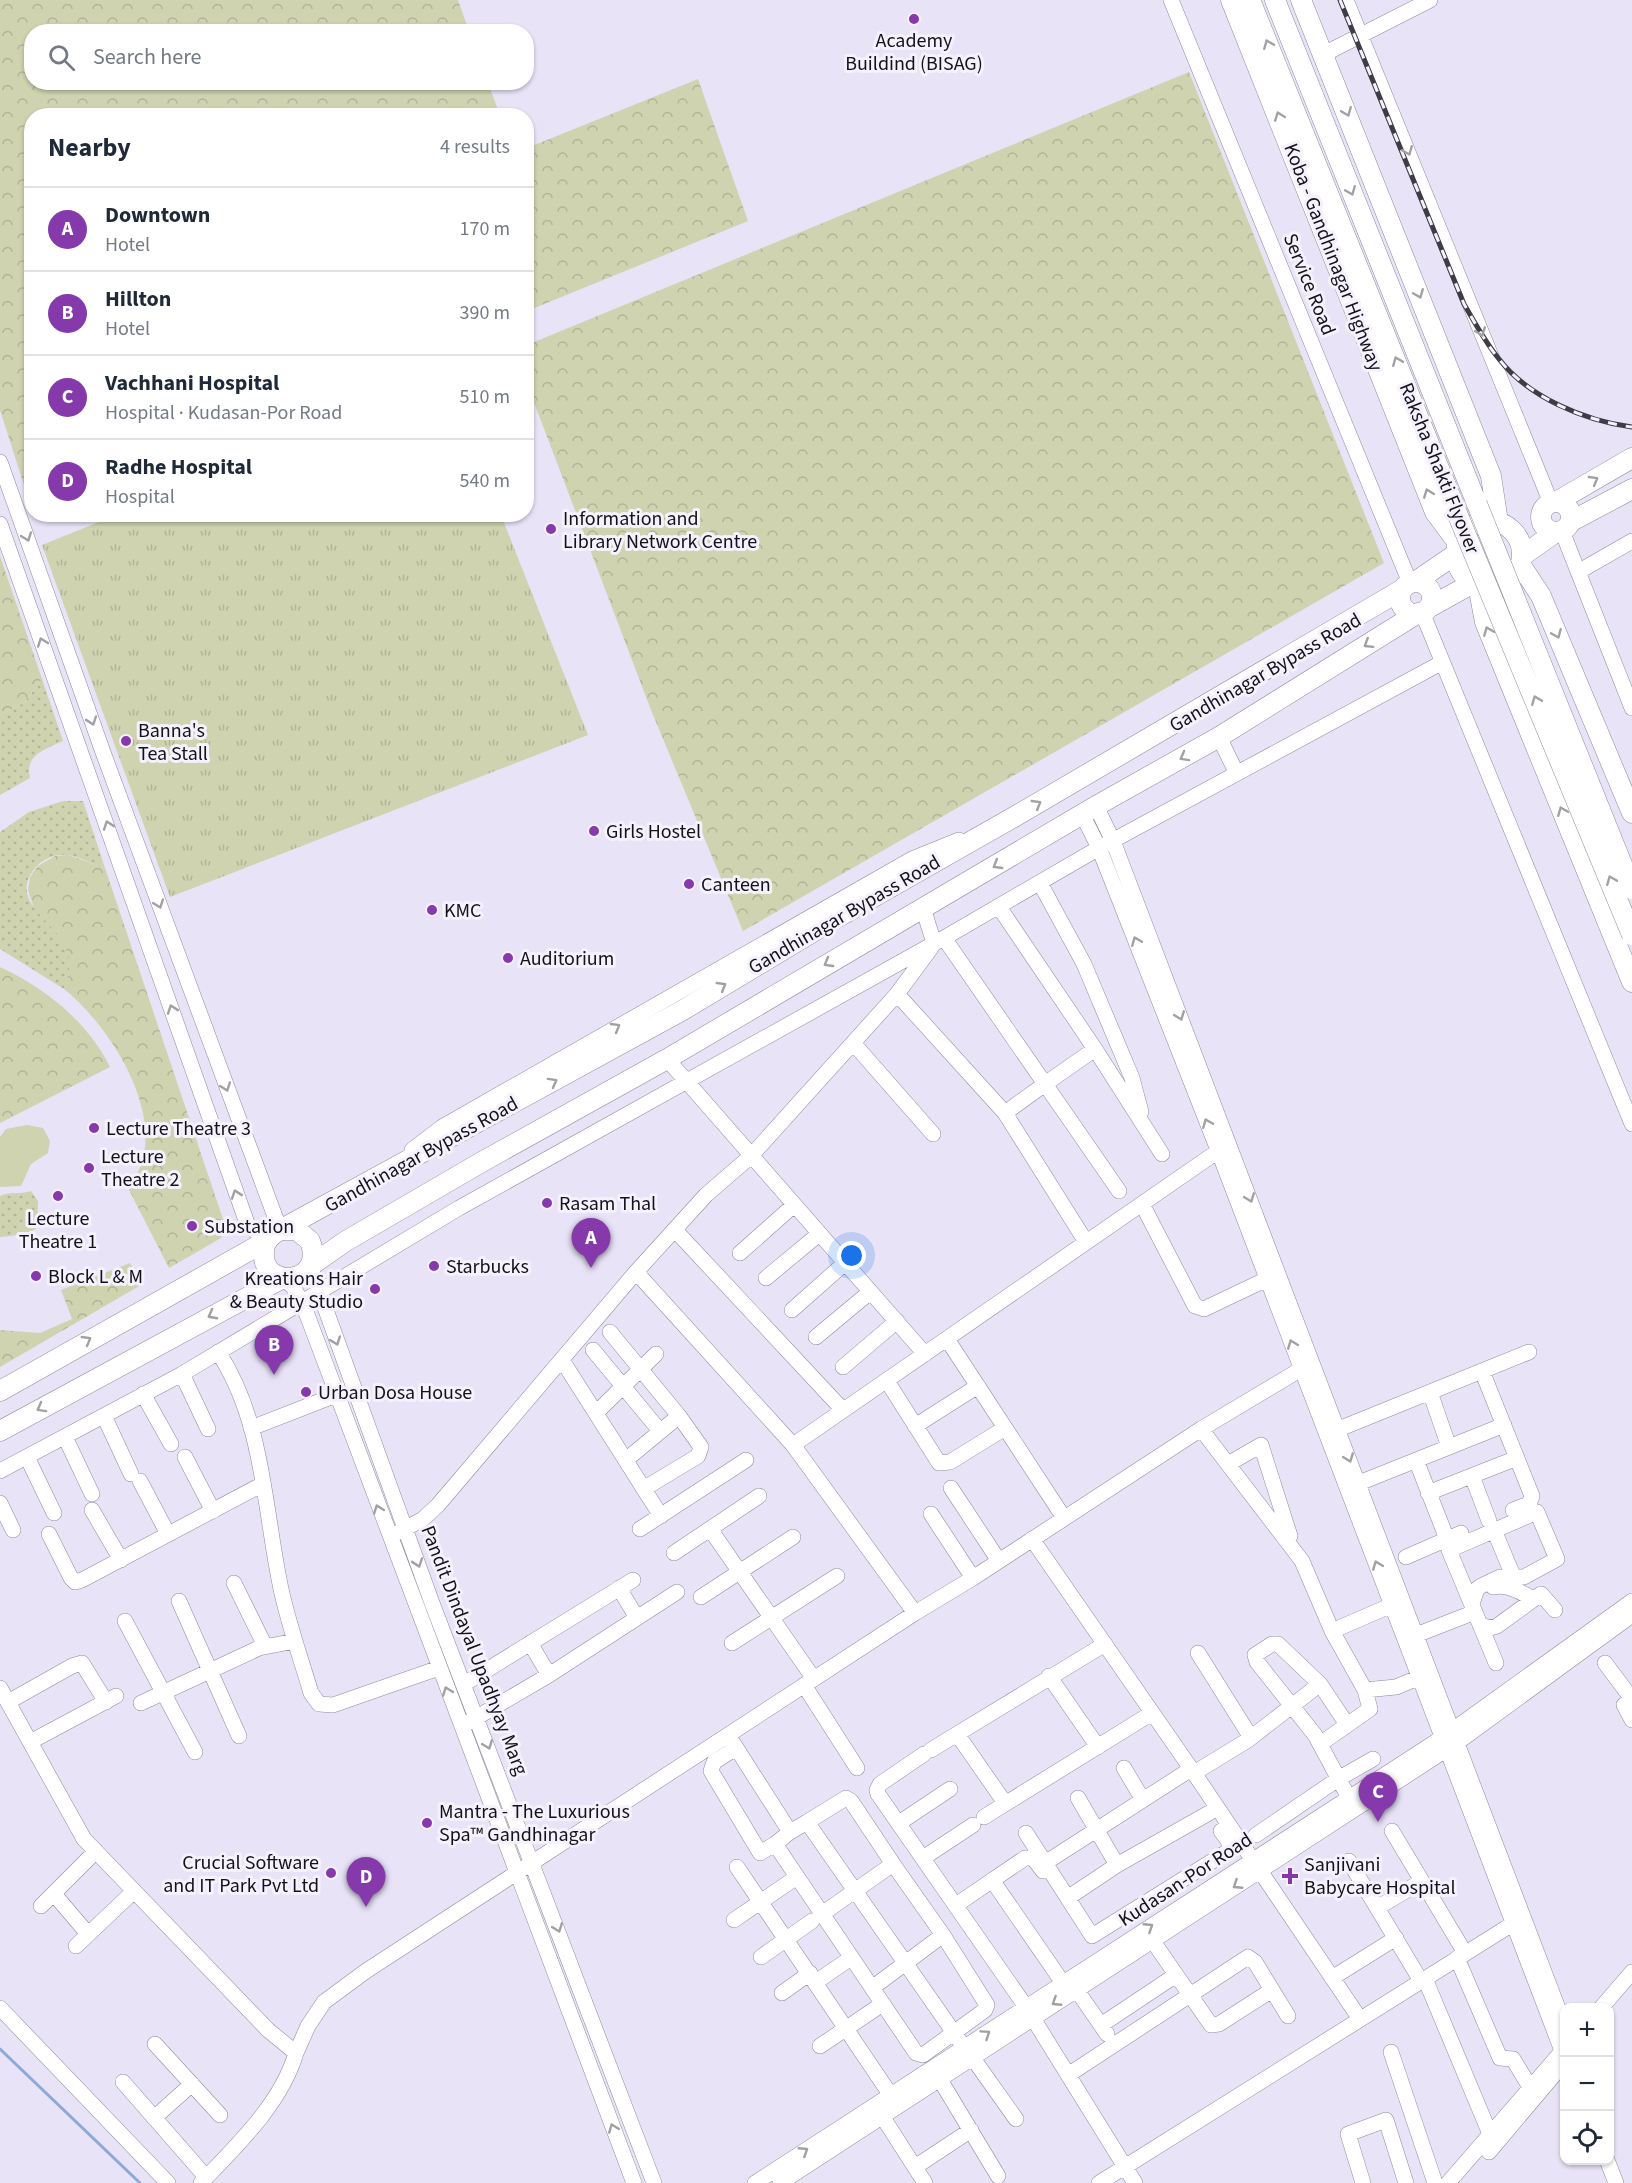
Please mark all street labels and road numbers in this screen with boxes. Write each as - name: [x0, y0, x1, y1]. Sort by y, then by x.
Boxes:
- street label: Koba - Gandhinagar Highway: [1277, 139, 1390, 376]
- street label: Service Road: [1276, 229, 1342, 340]
- street label: Raksha Shakti Flyover: [1392, 378, 1486, 558]
- street label: Gandhinagar Bypass Road: [1164, 606, 1367, 739]
- street label: Gandhinagar Bypass Road: [743, 848, 946, 981]
- street label: Gandhinagar Bypass Road: [320, 1090, 523, 1220]
- street label: Pandit Dindayal Upadhyay Marg: [413, 1521, 535, 1779]
- street label: Kudasan-Por Road: [1113, 1826, 1258, 1934]

